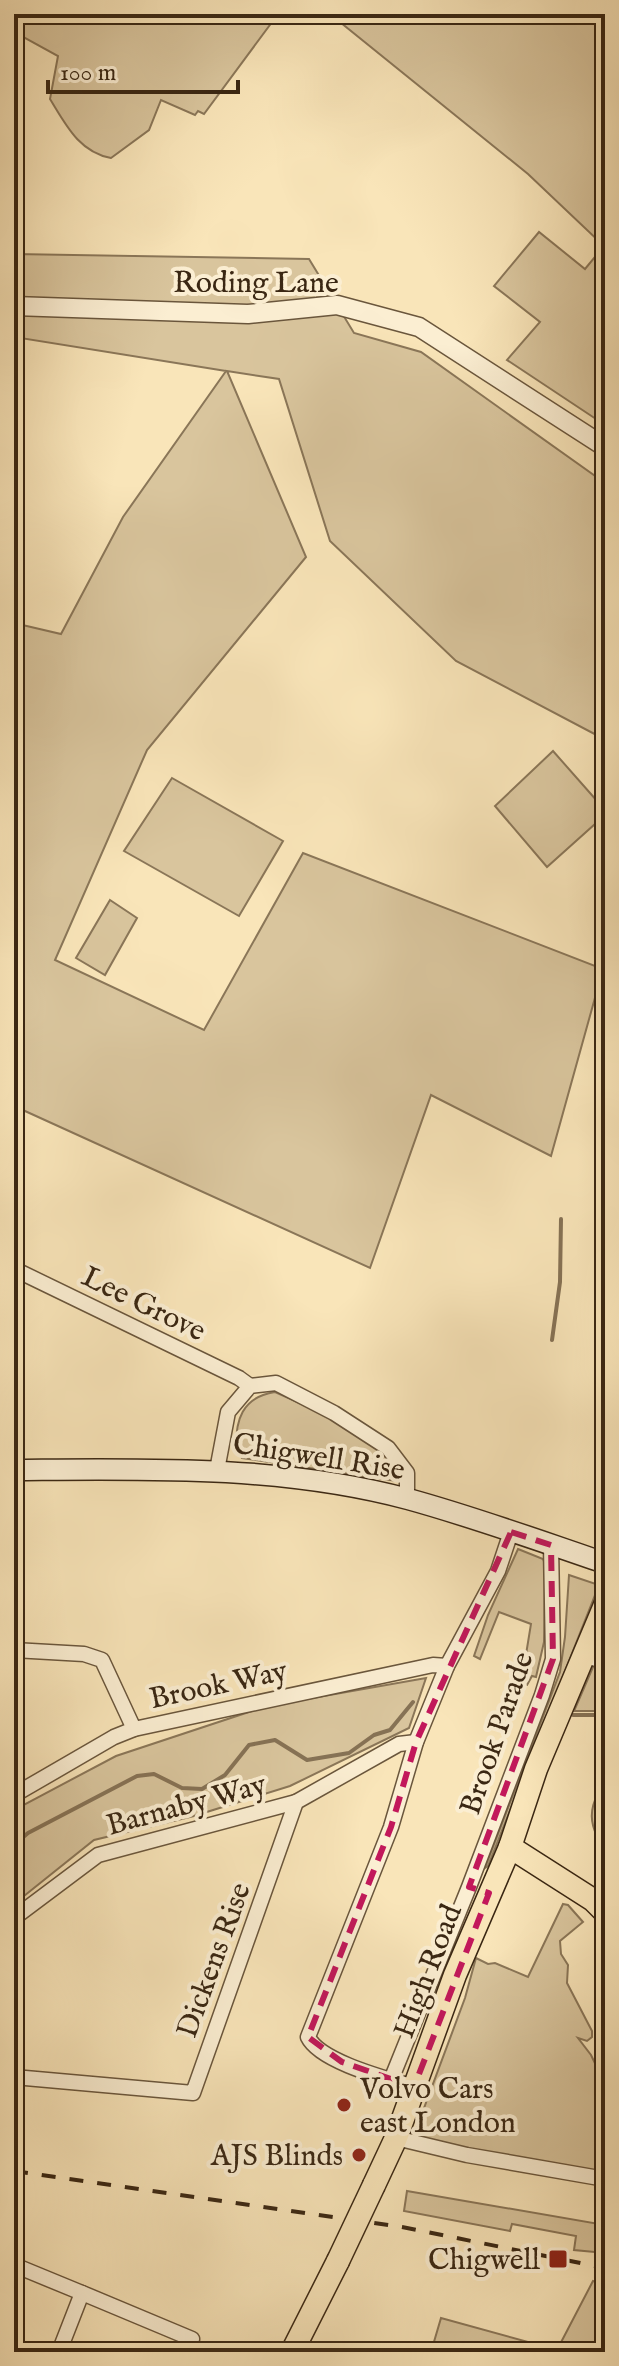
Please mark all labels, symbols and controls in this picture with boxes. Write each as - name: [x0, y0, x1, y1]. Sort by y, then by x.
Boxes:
- scale bar: [48, 44, 238, 94]
- text: 100 m: [60, 58, 116, 89]
- street label: Roding Lane: [173, 265, 339, 303]
- street label: Lee Grove: [75, 1258, 211, 1351]
- street label: Chigwell Rise: [230, 1426, 407, 1490]
- street label: Brook Parade: [452, 1647, 543, 1820]
- street label: Brook Way: [146, 1653, 291, 1719]
- street label: Barnaby Way: [102, 1766, 271, 1846]
- street label: Dickens Rise: [169, 1878, 261, 2044]
- street label: High Road: [386, 1898, 472, 2044]
- place label: Volvo Cars east London: [359, 2071, 516, 2143]
- marker: Volvo Cars east London: [335, 2096, 353, 2114]
- place label: AJS Blinds: [210, 2138, 343, 2176]
- marker: AJS Blinds: [350, 2146, 368, 2164]
- place label: Chigwell: [428, 2242, 541, 2280]
- marker: Chigwell: [547, 2248, 569, 2270]

